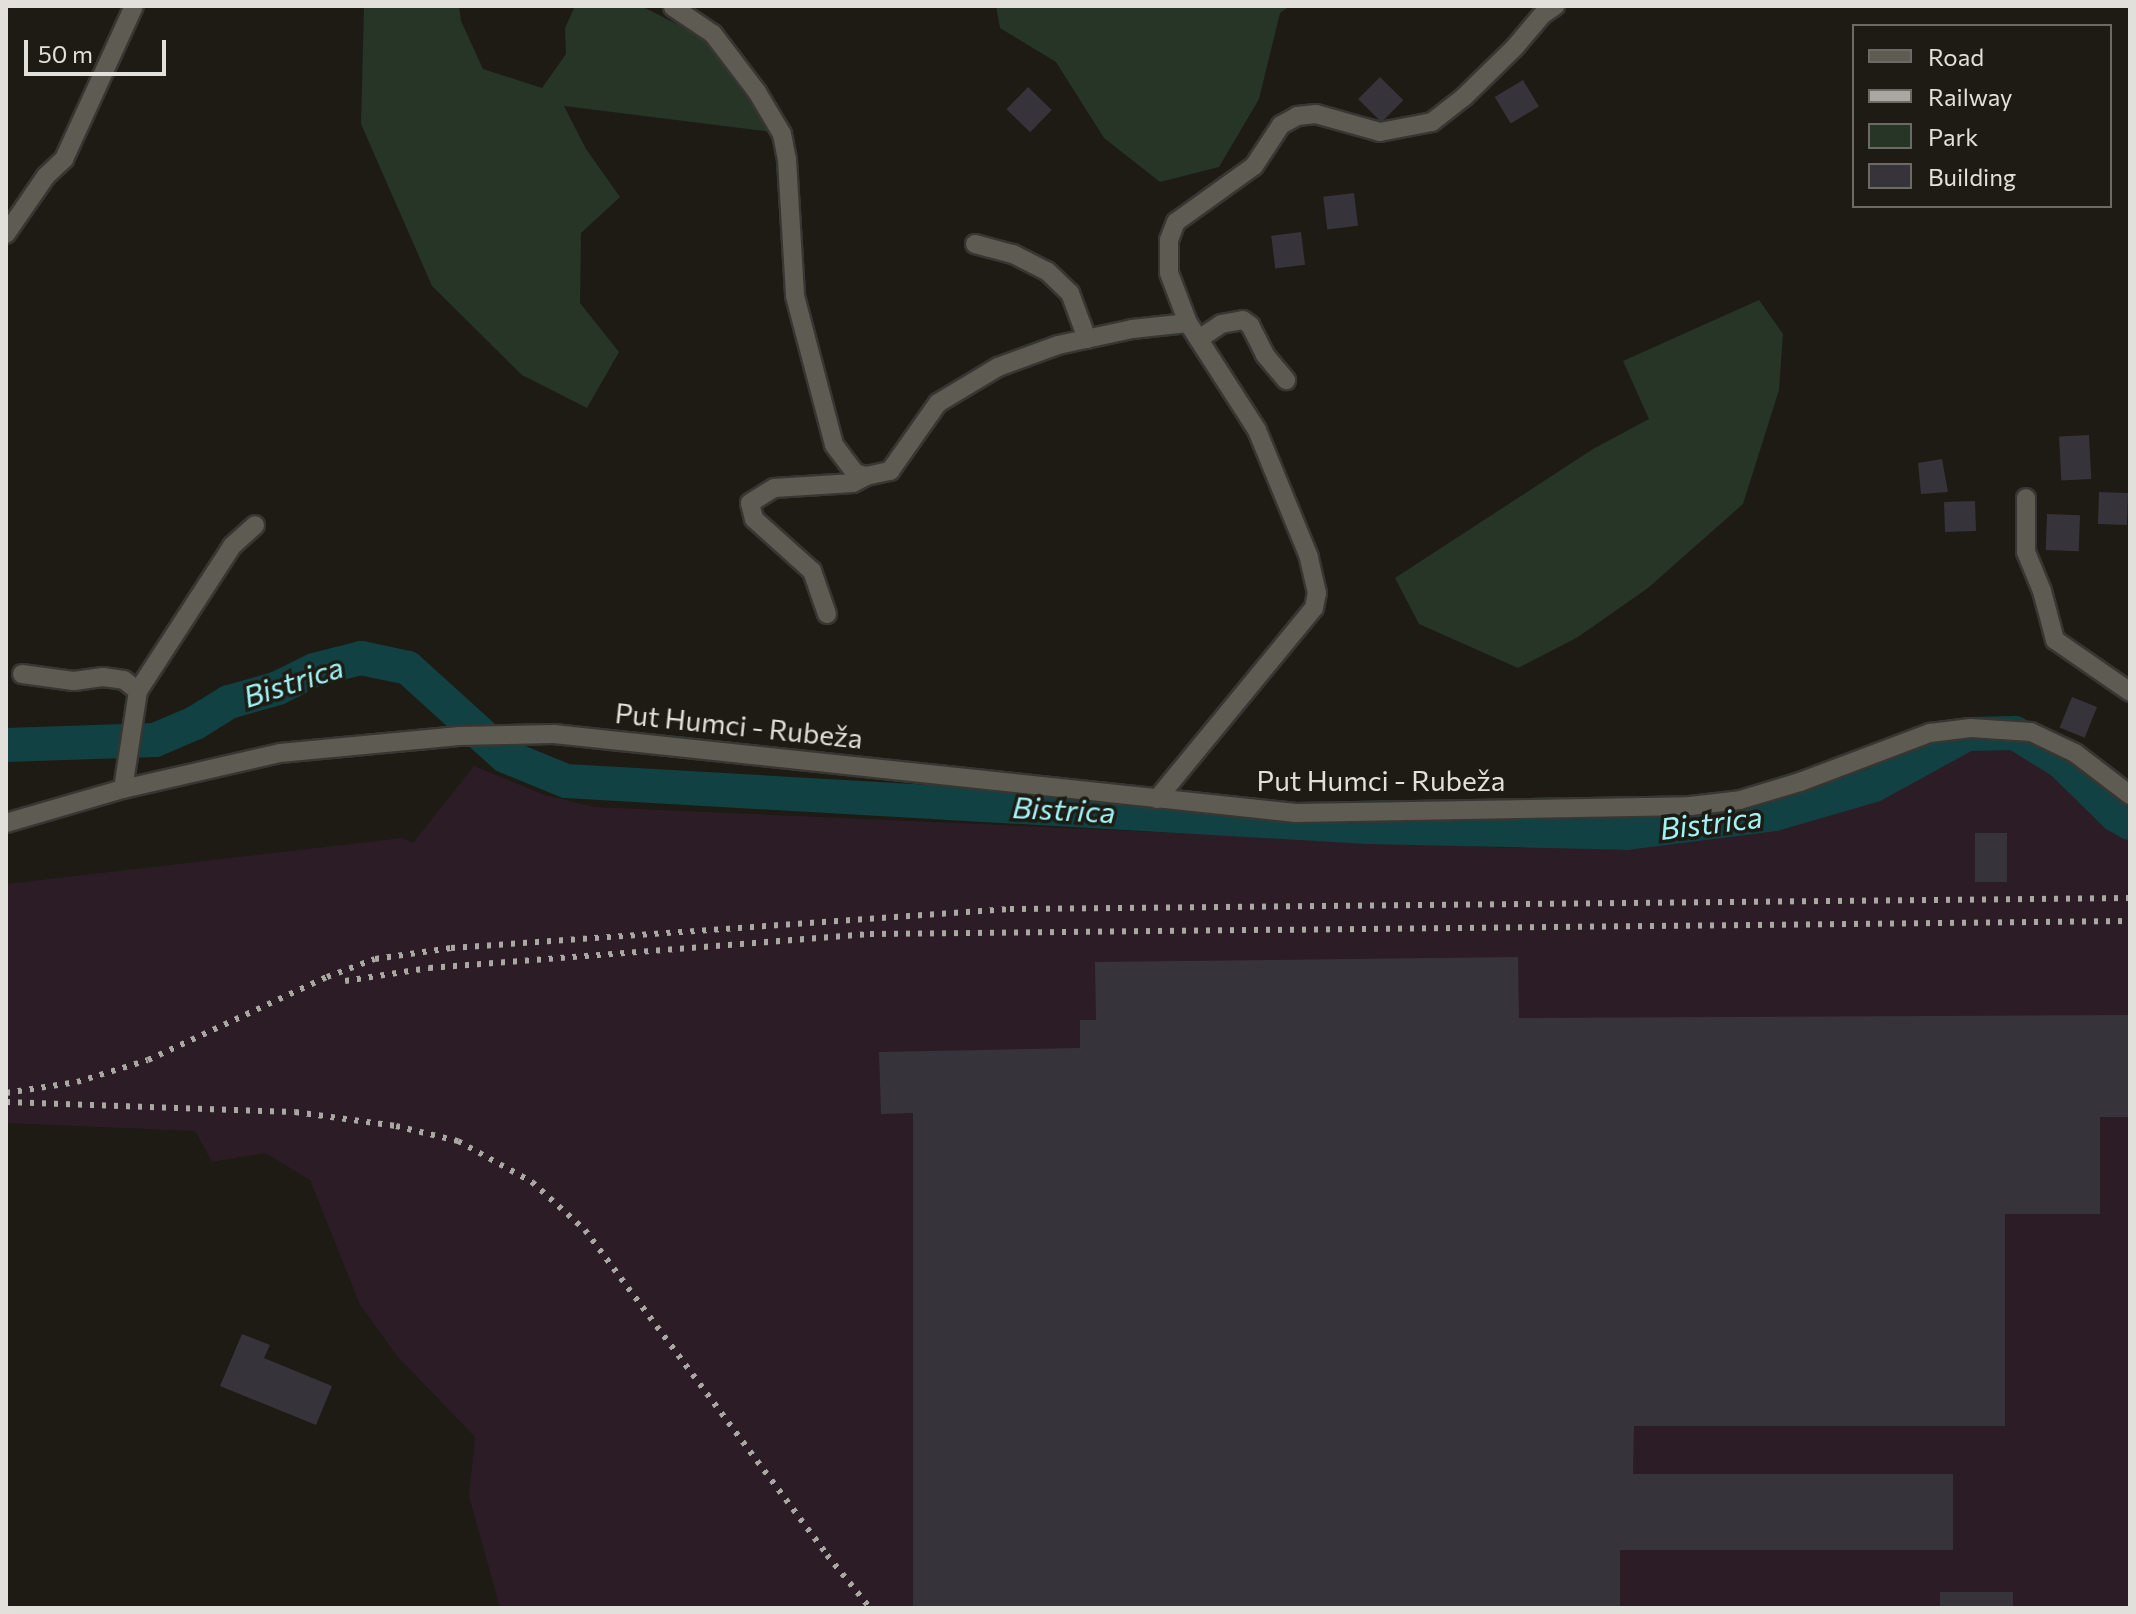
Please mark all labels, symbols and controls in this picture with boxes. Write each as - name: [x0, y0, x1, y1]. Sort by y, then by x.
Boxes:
- scale bar: [28, 24, 170, 74]
- legend: [1852, 24, 2112, 208]
- text: 50 m: [38, 39, 93, 68]
- text: Road: [1928, 42, 1984, 71]
- text: Railway: [1928, 82, 2013, 111]
- text: Park: [1928, 122, 1978, 151]
- text: Building: [1928, 162, 2016, 191]
- water label: Bistrica: [238, 648, 348, 714]
- street label: Put Humci - Rubeža: [614, 695, 864, 755]
- street label: Put Humci - Rubeža: [1257, 763, 1505, 797]
- water label: Bistrica: [1012, 788, 1116, 830]
- water label: Bistrica: [1658, 798, 1764, 846]

